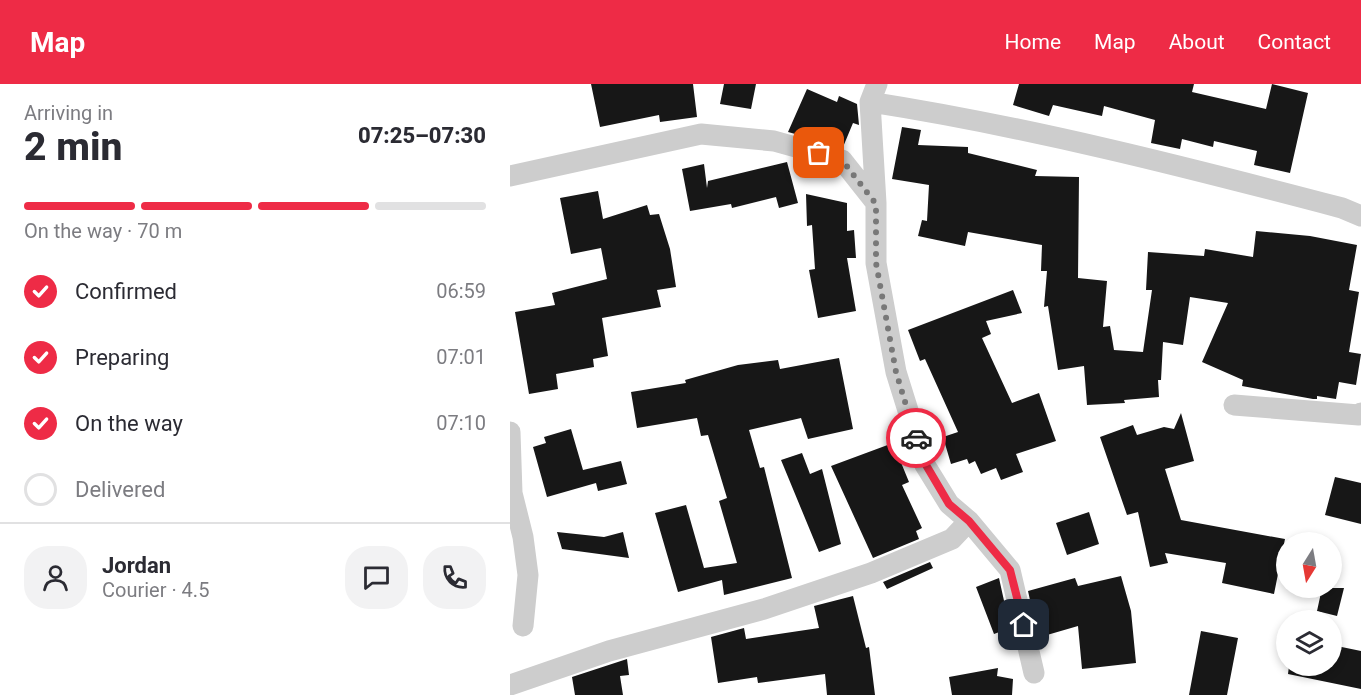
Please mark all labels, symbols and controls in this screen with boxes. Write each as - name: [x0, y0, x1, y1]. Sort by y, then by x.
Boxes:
- text: Map: [30, 26, 85, 59]
- text: Home: [1005, 30, 1061, 54]
- text: Map: [1094, 30, 1136, 54]
- text: About: [1169, 30, 1225, 54]
- text: Contact: [1258, 30, 1331, 54]
- text: Arriving in: [24, 101, 113, 125]
- text: 07:25–07:30: [358, 123, 486, 148]
- text: 2 min: [24, 124, 122, 170]
- pin: [793, 127, 844, 178]
- icon: bag: [802, 136, 835, 169]
- text: On the way · 70 m: [24, 219, 182, 243]
- icon: check: [24, 275, 57, 308]
- text: Confirmed: [75, 279, 177, 304]
- text: 06:59: [436, 279, 486, 303]
- icon: check: [24, 341, 57, 374]
- text: Preparing: [75, 345, 169, 370]
- text: 07:01: [436, 345, 486, 369]
- icon: check: [24, 407, 57, 440]
- courier: [886, 408, 946, 468]
- text: On the way: [75, 411, 183, 436]
- text: 07:10: [436, 411, 486, 435]
- icon: car: [900, 422, 933, 455]
- text: Delivered: [75, 477, 165, 502]
- north arrow: [1276, 532, 1342, 598]
- map controls: [1276, 532, 1342, 676]
- button: person: [24, 546, 87, 609]
- button: chat: [345, 546, 408, 609]
- button: phone: [423, 546, 486, 609]
- text: Jordan: [102, 553, 171, 578]
- text: Courier · 4.5: [102, 578, 209, 602]
- pin: [998, 599, 1049, 650]
- icon: home: [1007, 608, 1040, 641]
- button: layers: [1276, 610, 1342, 676]

